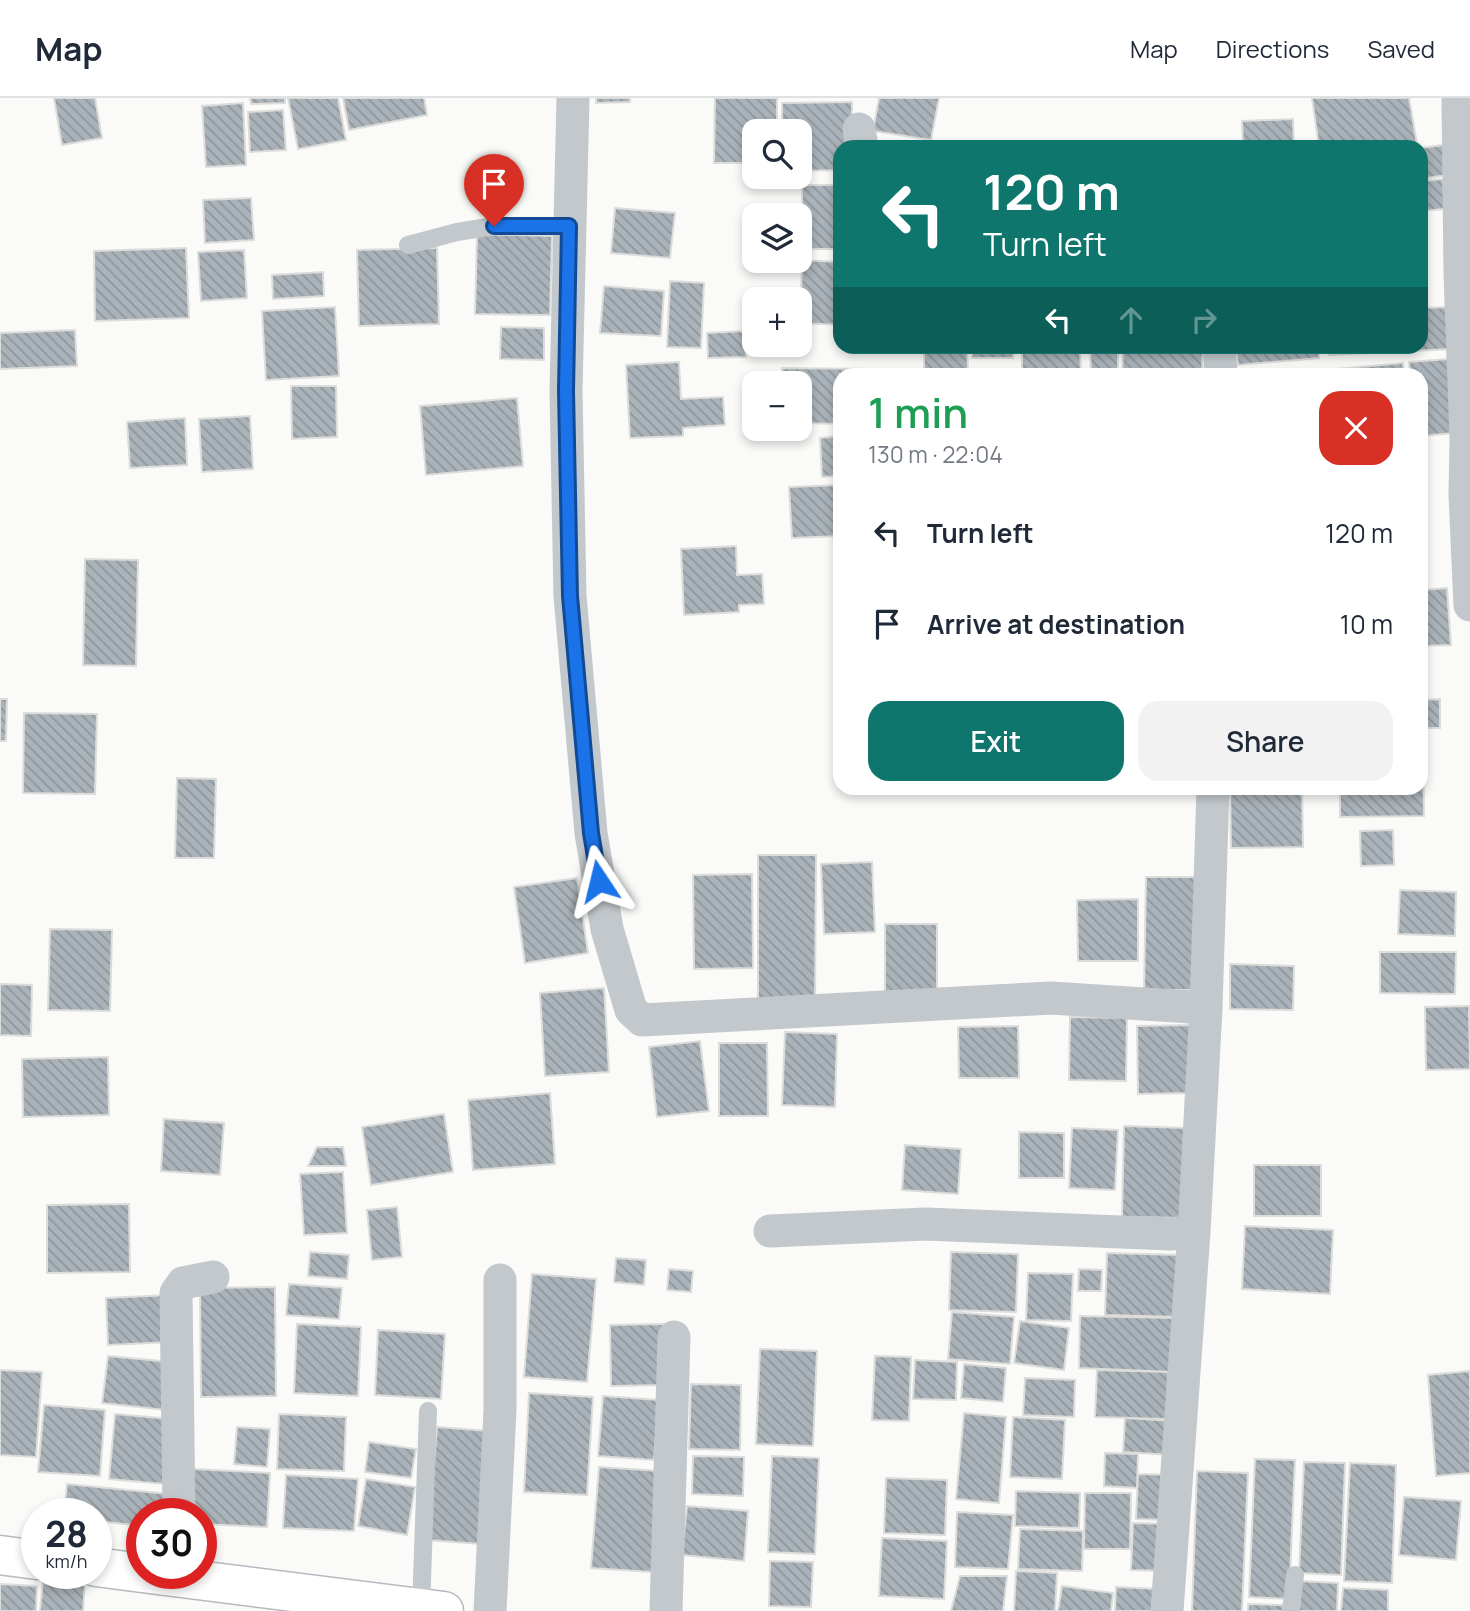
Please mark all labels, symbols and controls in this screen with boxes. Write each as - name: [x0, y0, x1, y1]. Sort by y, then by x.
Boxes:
- text: Map: [35, 26, 103, 71]
- text: Map: [1130, 32, 1178, 65]
- text: Directions: [1216, 32, 1329, 65]
- text: Saved: [1367, 32, 1435, 65]
- map controls: [742, 119, 812, 441]
- button: search: [742, 119, 812, 189]
- pin: [464, 154, 524, 226]
- text: 120 m: [983, 158, 1120, 225]
- icon: arrive: [475, 165, 513, 203]
- icon: left: [868, 168, 959, 259]
- button: layers: [742, 203, 812, 273]
- text: Turn left: [983, 222, 1107, 266]
- button: +: [742, 287, 812, 357]
- icon: left: [1039, 301, 1077, 339]
- icon: ahead: [1112, 301, 1150, 339]
- icon: right: [1185, 301, 1223, 339]
- button: −: [742, 371, 812, 441]
- text: 1 min: [868, 383, 968, 441]
- button: close: [1319, 391, 1393, 465]
- text: 130 m · 22:04: [868, 438, 1003, 470]
- icon: left: [868, 514, 906, 552]
- text: Turn left: [927, 515, 1034, 551]
- text: 120 m: [1325, 515, 1393, 551]
- icon: arrive: [868, 605, 906, 643]
- text: Arrive at destination: [927, 606, 1185, 642]
- text: 10 m: [1340, 606, 1393, 642]
- button: Exit: [868, 701, 1124, 781]
- button: Share: [1138, 701, 1393, 781]
- position arrow: [562, 844, 636, 918]
- speed limit sign: 30: [126, 1498, 217, 1589]
- text: 28: [45, 1510, 88, 1558]
- text: km/h: [46, 1549, 87, 1573]

